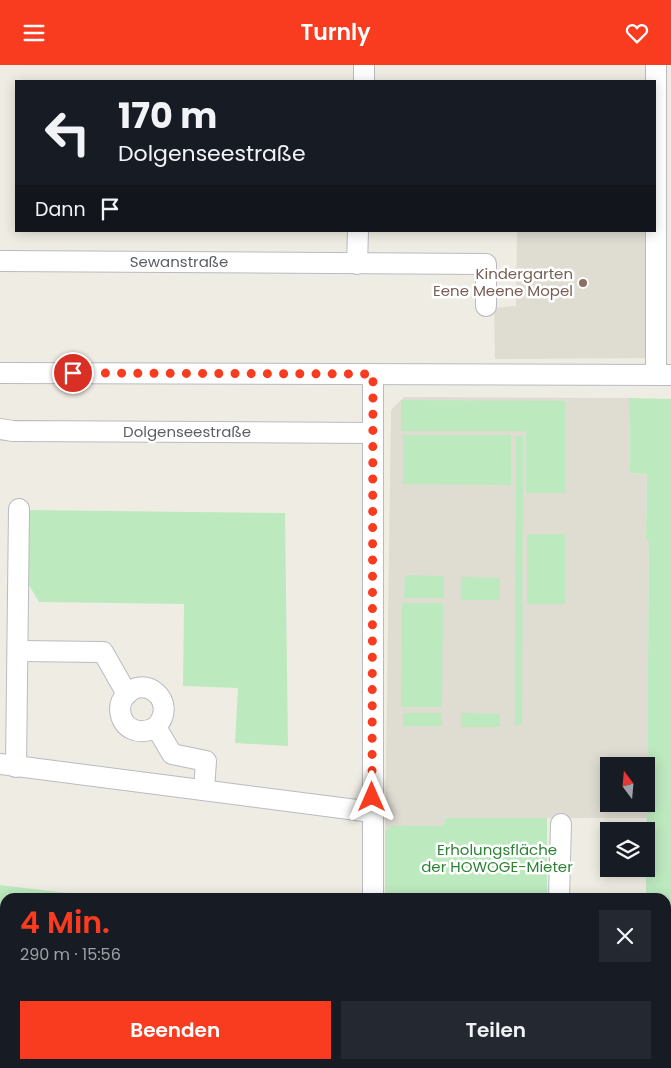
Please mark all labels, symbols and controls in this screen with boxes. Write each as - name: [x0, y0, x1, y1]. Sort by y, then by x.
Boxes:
- text: Turnly: [300, 17, 371, 48]
- icon: menu: [20, 19, 48, 47]
- icon: heart: [623, 19, 651, 47]
- text: 170 m: [118, 91, 217, 140]
- icon: left: [35, 100, 100, 165]
- text: Dolgenseestraße: [118, 138, 306, 169]
- icon: arrive: [96, 195, 124, 223]
- text: Dann: [35, 196, 86, 223]
- street label: Sewanstraße: [130, 251, 228, 272]
- place label: Kindergarten Eene Meene Mopel: [433, 263, 573, 301]
- marker: Kindergarten Eene Meene Mopel: [577, 277, 589, 289]
- pin: [52, 352, 94, 394]
- icon: arrive: [59, 359, 87, 387]
- street label: Dolgenseestraße: [123, 421, 251, 442]
- north arrow: [600, 757, 655, 813]
- map controls: [600, 757, 655, 877]
- position arrow: [345, 770, 397, 822]
- button: layers: [600, 822, 655, 877]
- park label: Erholungsfläche der HOWOGE-Mieter: [421, 839, 573, 877]
- text: 4 Min.: [20, 901, 110, 944]
- button: close: [599, 910, 651, 962]
- text: 290 m · 15:56: [20, 943, 121, 966]
- button: Beenden: [20, 1001, 331, 1059]
- button: Teilen: [341, 1001, 651, 1059]

